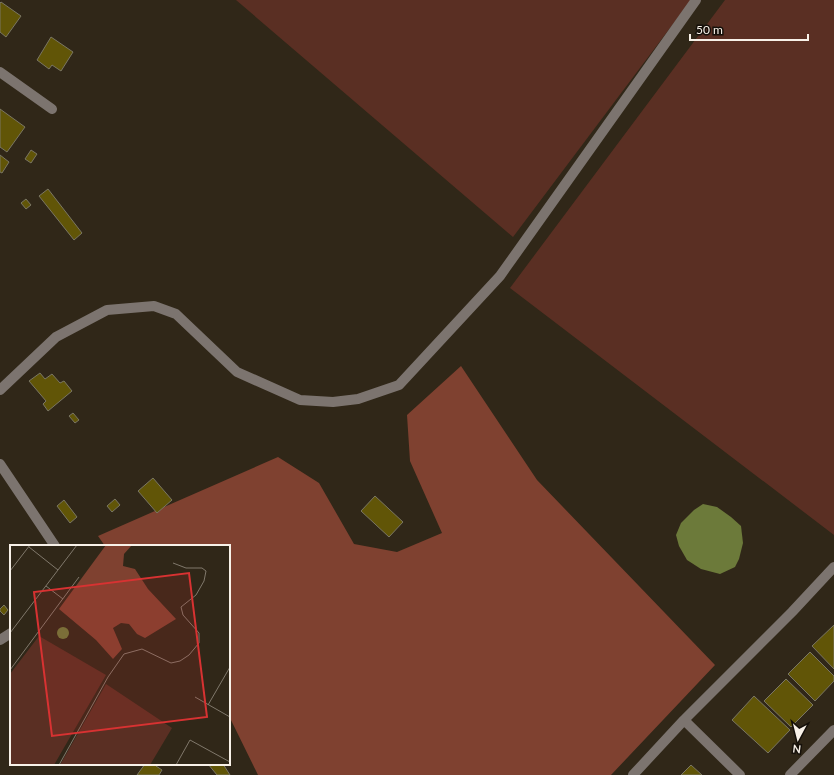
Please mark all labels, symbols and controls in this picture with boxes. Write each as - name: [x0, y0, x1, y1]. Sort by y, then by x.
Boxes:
- scale bar: [690, 16, 808, 42]
- text: 50 m: [696, 22, 723, 37]
- inset map: [10, 545, 230, 765]
- north arrow: [778, 719, 818, 759]
- text: N: [792, 742, 802, 756]

